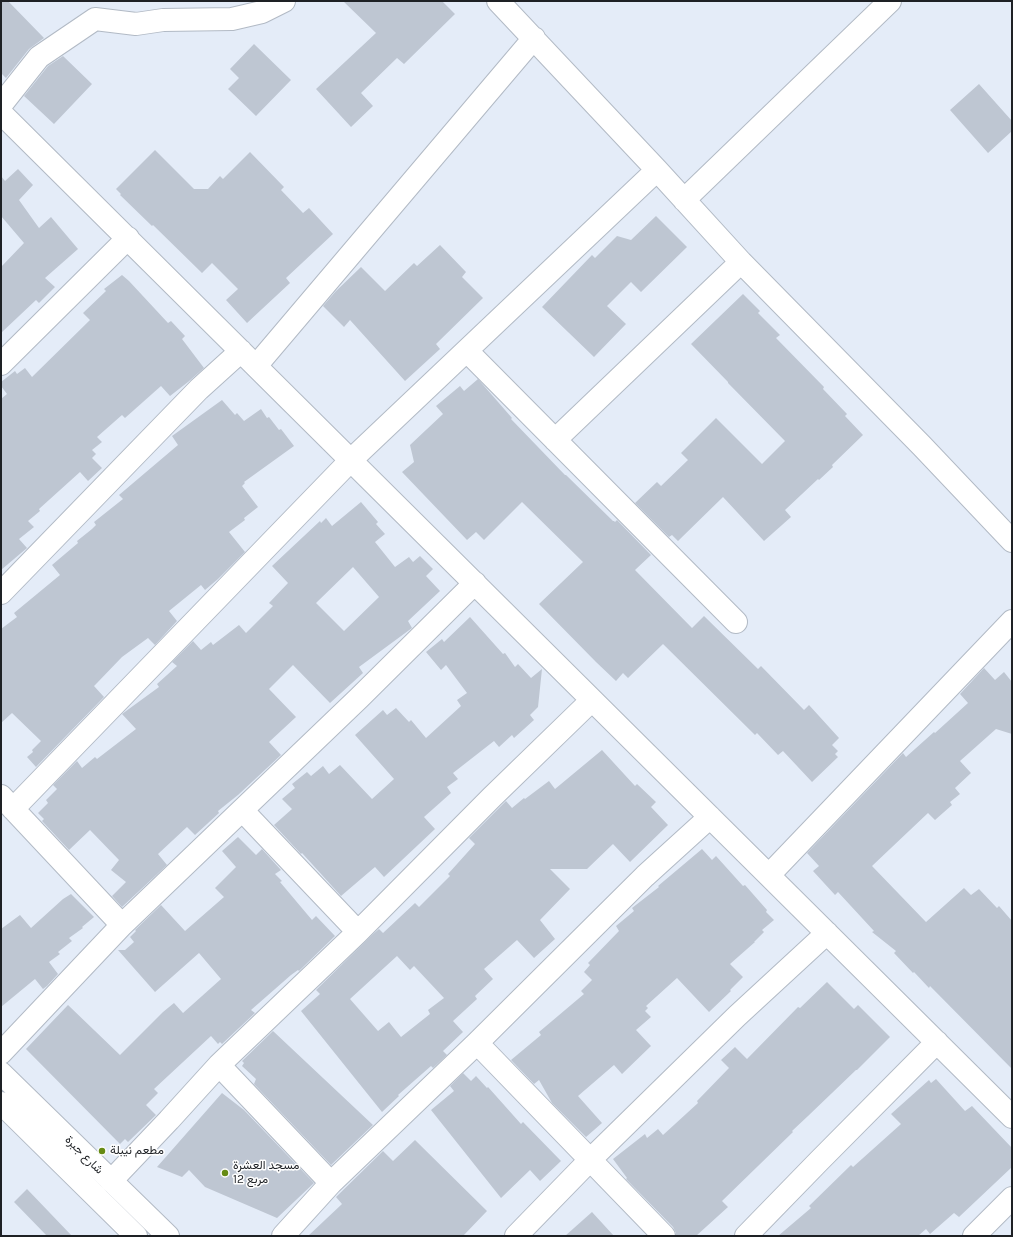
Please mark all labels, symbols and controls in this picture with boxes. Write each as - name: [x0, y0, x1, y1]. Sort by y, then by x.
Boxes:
- street label: شارع جبرة: [62, 1133, 106, 1177]
- place label: مطعم نيبلة: [110, 1144, 164, 1158]
- marker: مطعم نيبلة: [97, 1146, 107, 1156]
- place label: مسجد العشرة مربع 12: [233, 1159, 299, 1187]
- marker: مسجد العشرة مربع 12: [220, 1168, 230, 1178]

